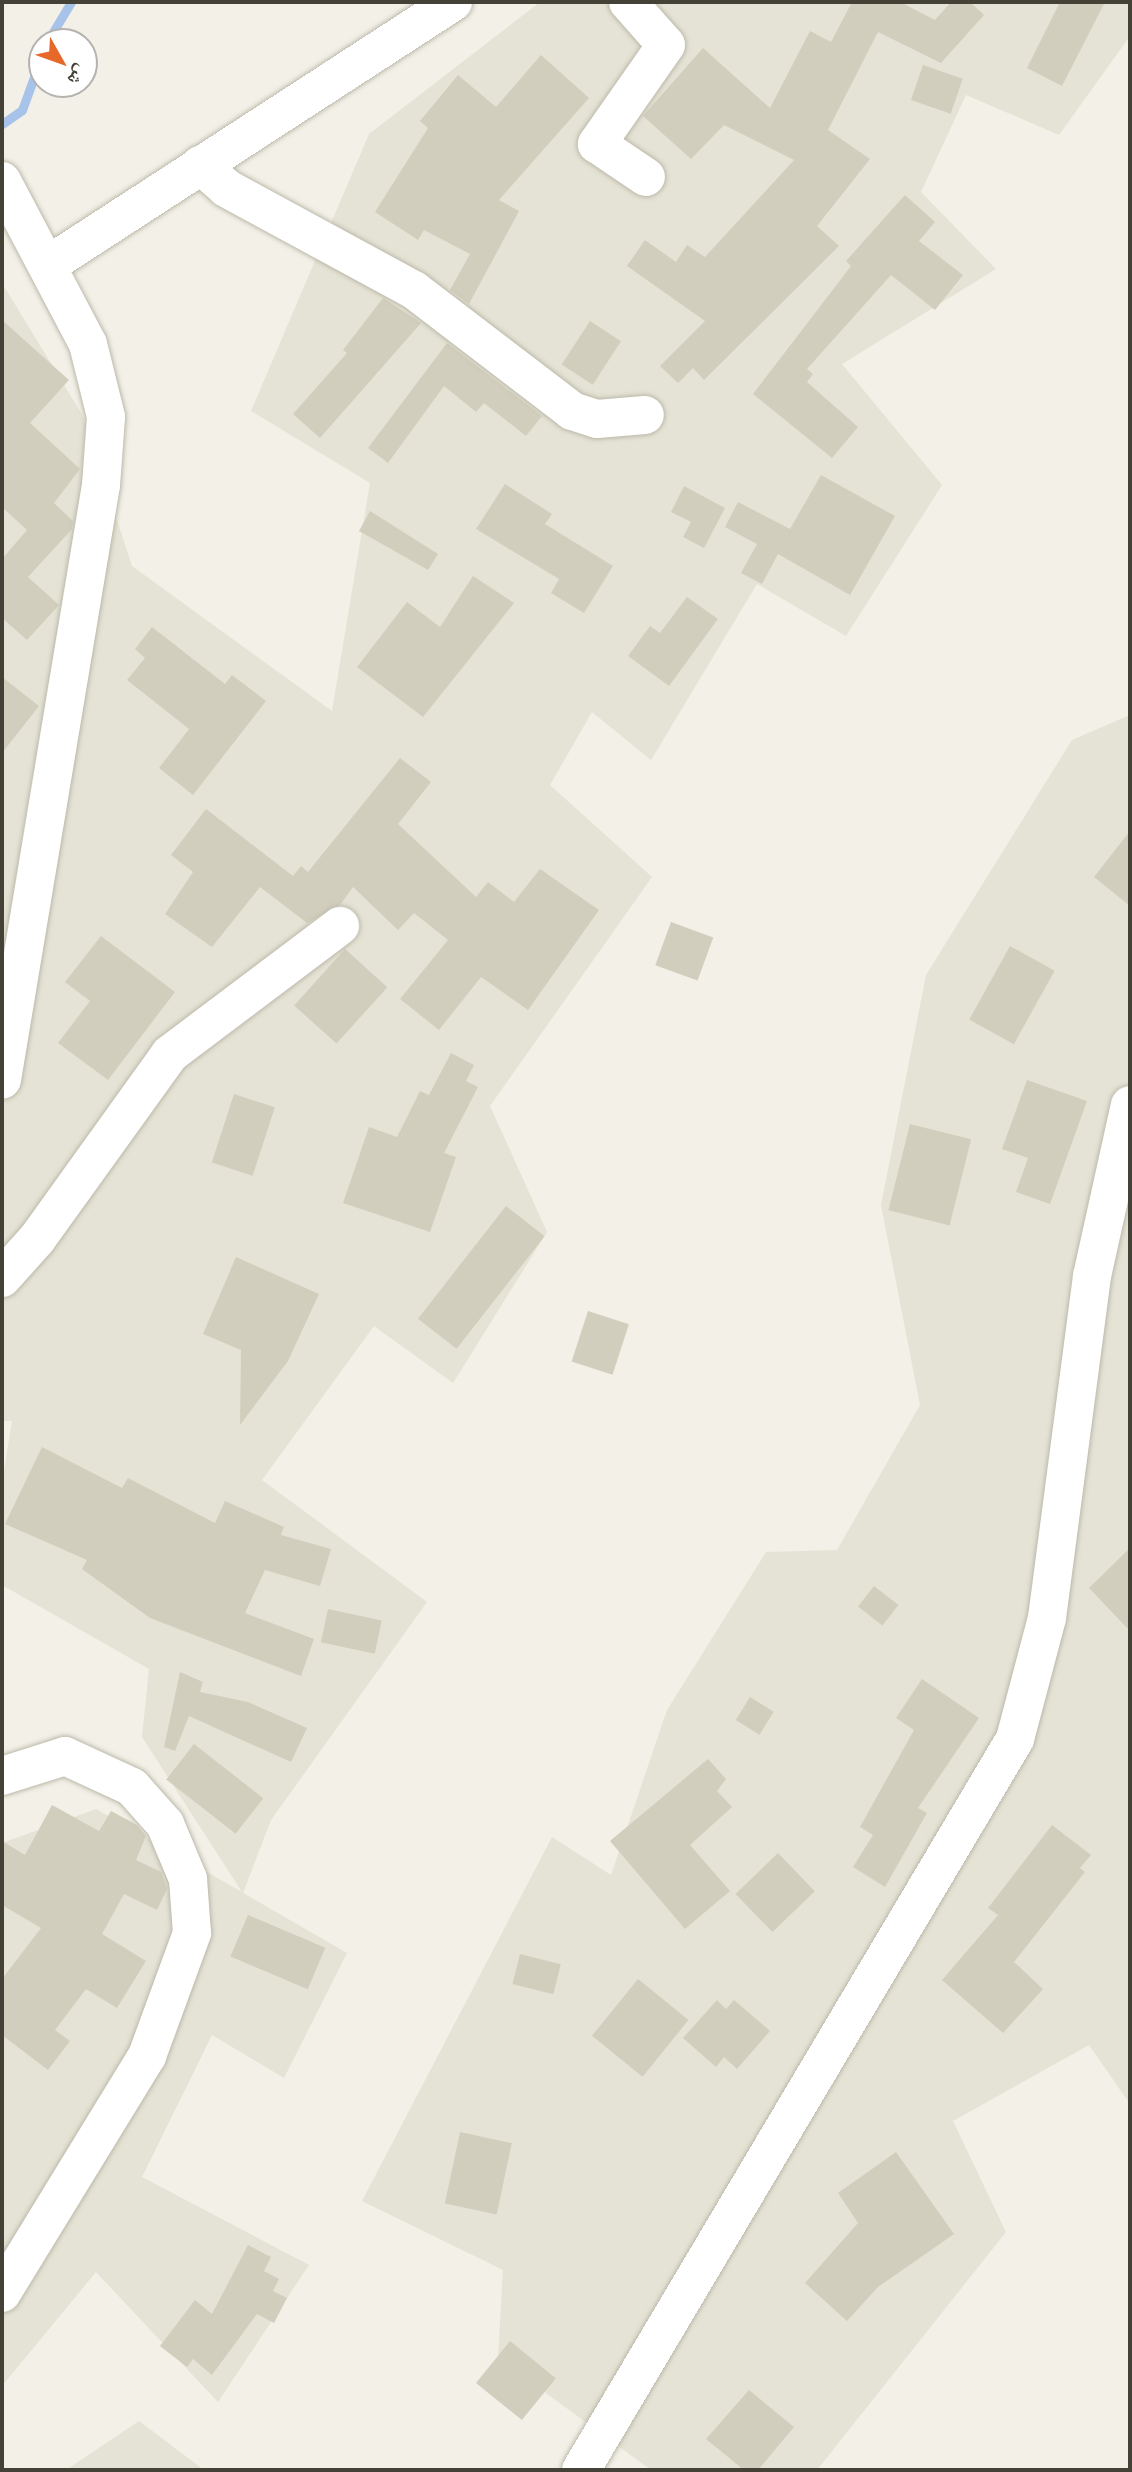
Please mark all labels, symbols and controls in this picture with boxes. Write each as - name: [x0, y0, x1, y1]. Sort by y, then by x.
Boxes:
- north arrow: [28, 28, 98, 98]
- text: ش: [63, 61, 92, 90]

